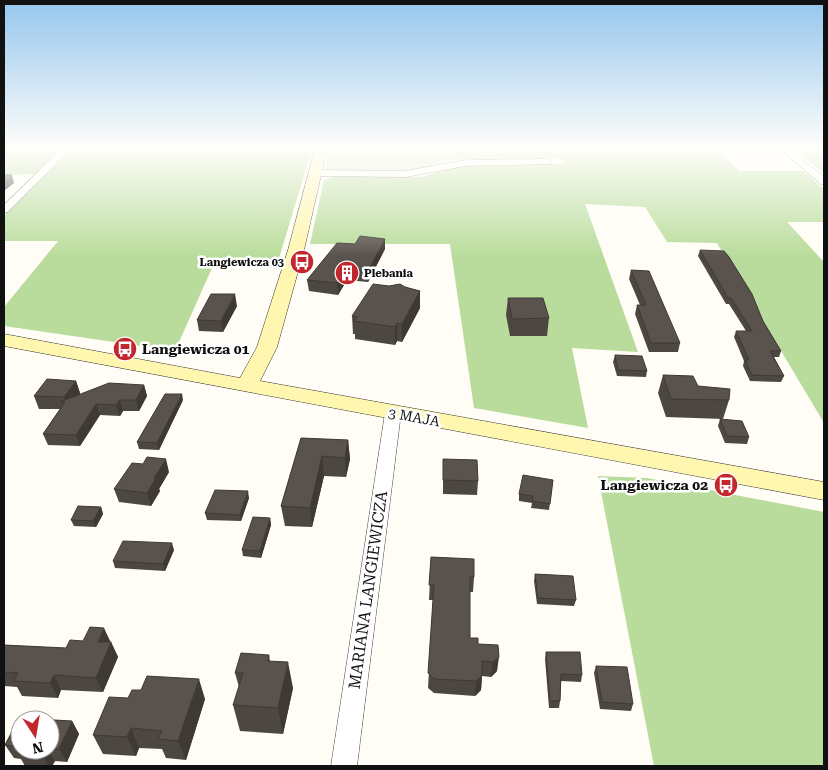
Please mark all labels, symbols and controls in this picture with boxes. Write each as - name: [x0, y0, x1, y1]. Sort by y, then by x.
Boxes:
- bus stop icon: Langiewicza 03: [289, 249, 315, 275]
- place label: Langiewicza 03: [200, 256, 284, 269]
- building icon: Plebania: [334, 260, 360, 286]
- place label: Plebania: [364, 267, 413, 280]
- bus stop icon: Langiewicza 01: [112, 336, 138, 362]
- place label: Langiewicza 01: [142, 341, 250, 357]
- street label: 3 MAJA: [387, 405, 441, 429]
- bus stop icon: Langiewicza 02: [713, 472, 739, 498]
- place label: Langiewicza 02: [601, 477, 708, 493]
- street label: MARIANA LANGIEWICZA: [345, 489, 391, 690]
- north arrow: [10, 710, 60, 760]
- text: N: [31, 739, 45, 757]

